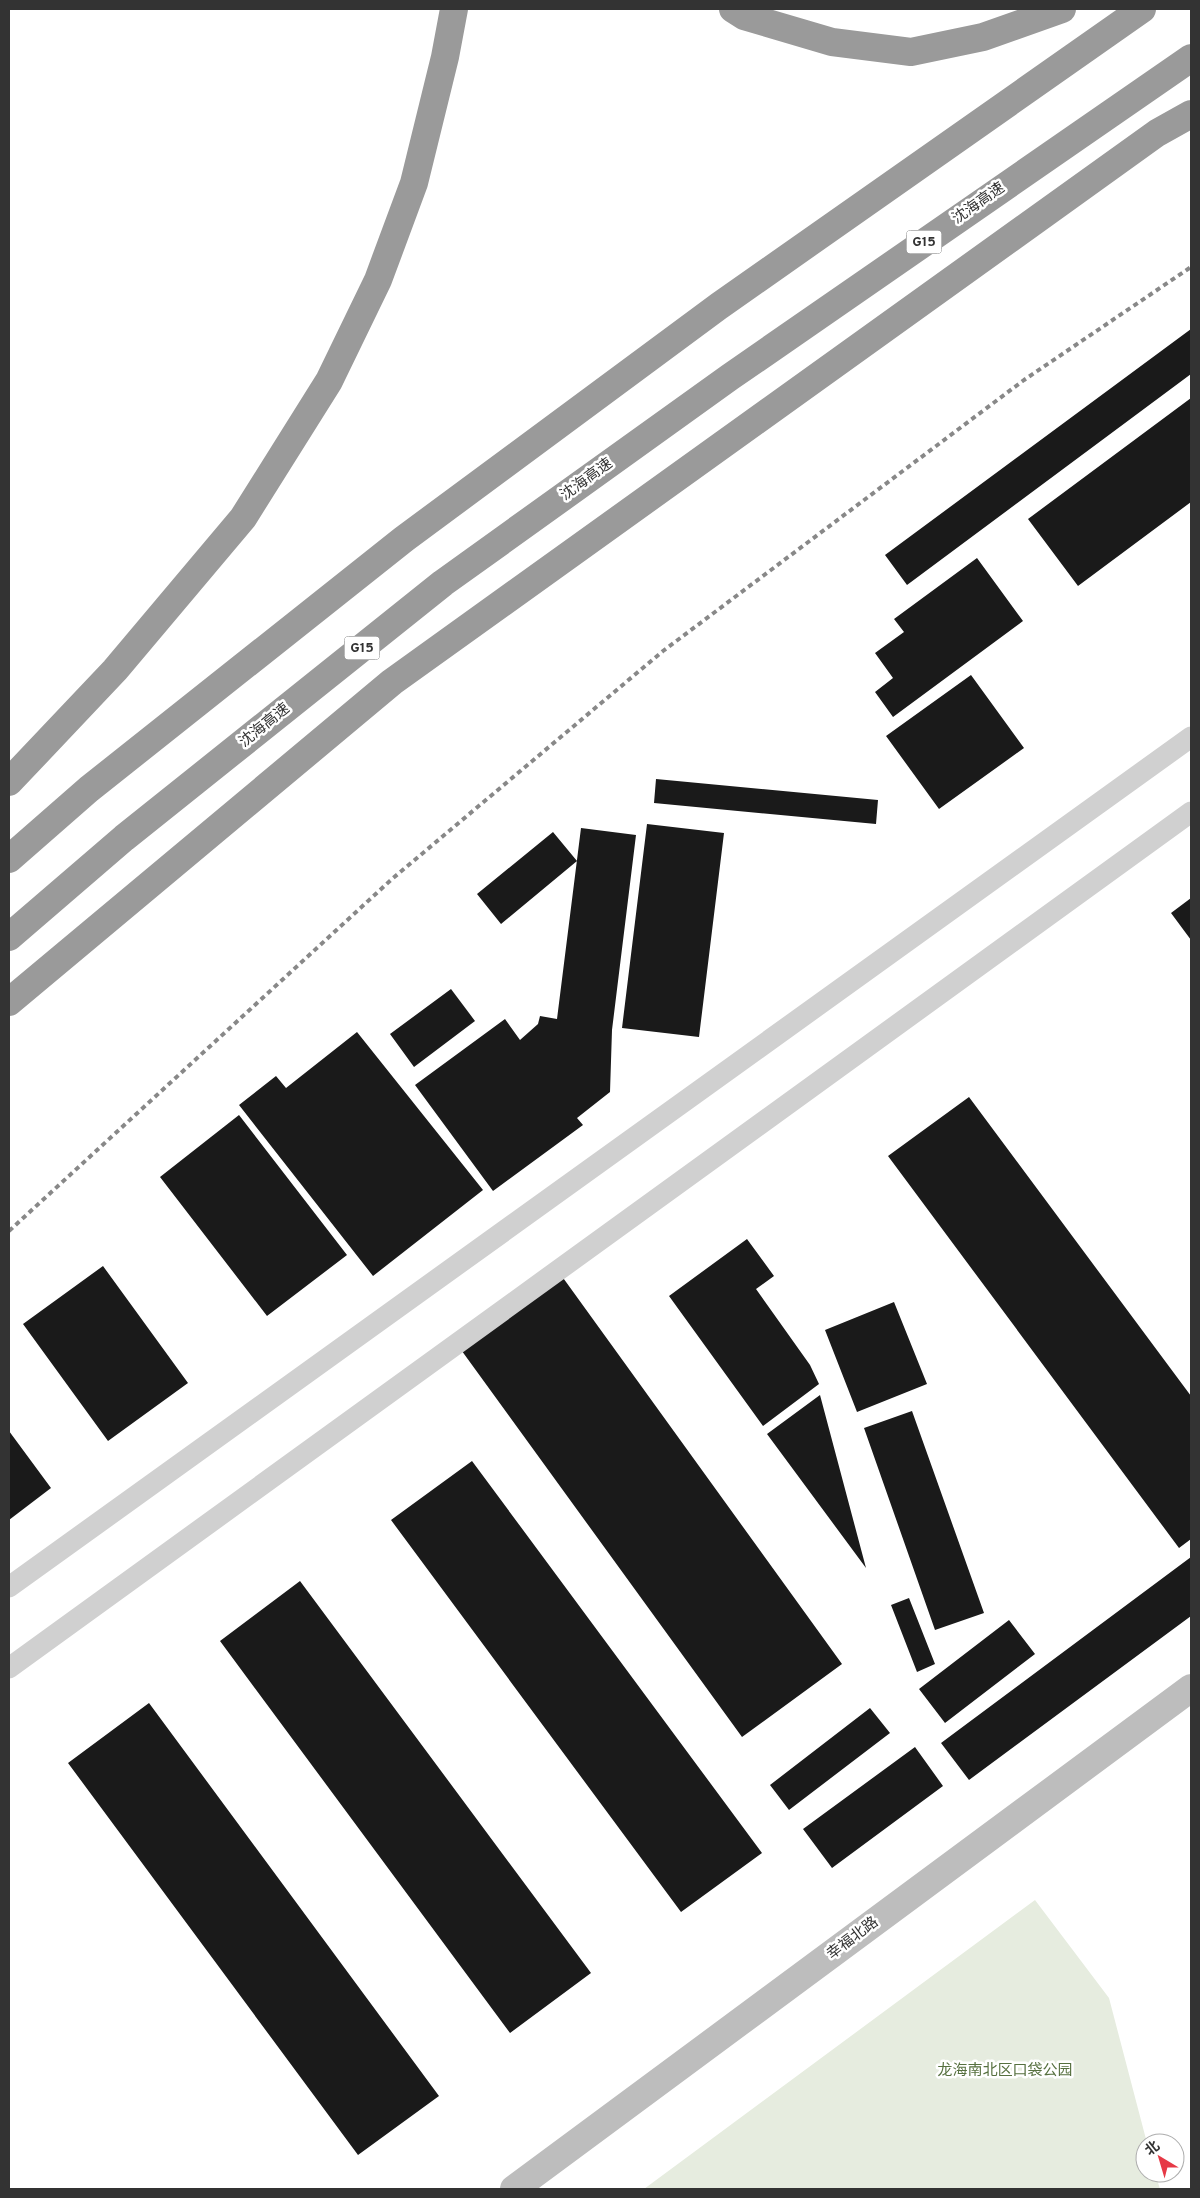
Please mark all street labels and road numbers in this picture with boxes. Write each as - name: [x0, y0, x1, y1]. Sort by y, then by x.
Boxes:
- street label: 沈海高速: [949, 179, 1009, 229]
- road number: G15: [906, 230, 942, 253]
- street label: 沈海高速: [557, 455, 617, 505]
- road number: G15: [344, 636, 380, 660]
- street label: 沈海高速: [236, 700, 294, 752]
- street label: 幸福北路: [823, 1913, 883, 1965]

